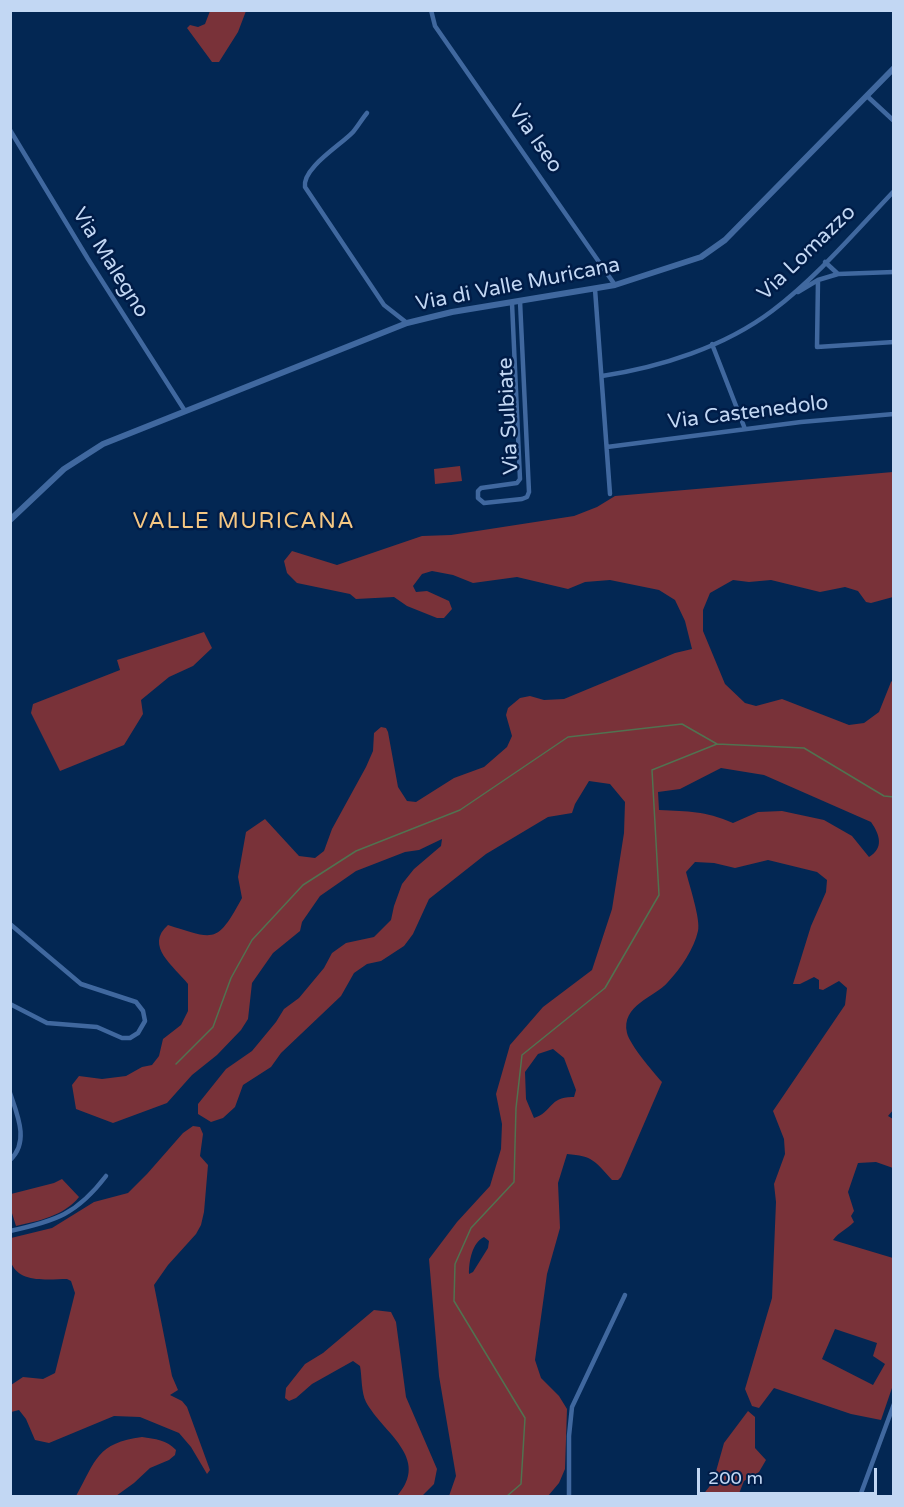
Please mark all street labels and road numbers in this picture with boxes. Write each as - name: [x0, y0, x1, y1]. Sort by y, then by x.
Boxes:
- street label: Via Iseo: [502, 100, 568, 178]
- street label: Via Lomazzo: [753, 200, 861, 306]
- street label: Via Malegno: [66, 203, 154, 323]
- street label: Via di Valle Muricana: [414, 253, 622, 317]
- street label: Via Sulbiate: [493, 357, 525, 475]
- street label: Via Castenedolo: [666, 391, 830, 435]

